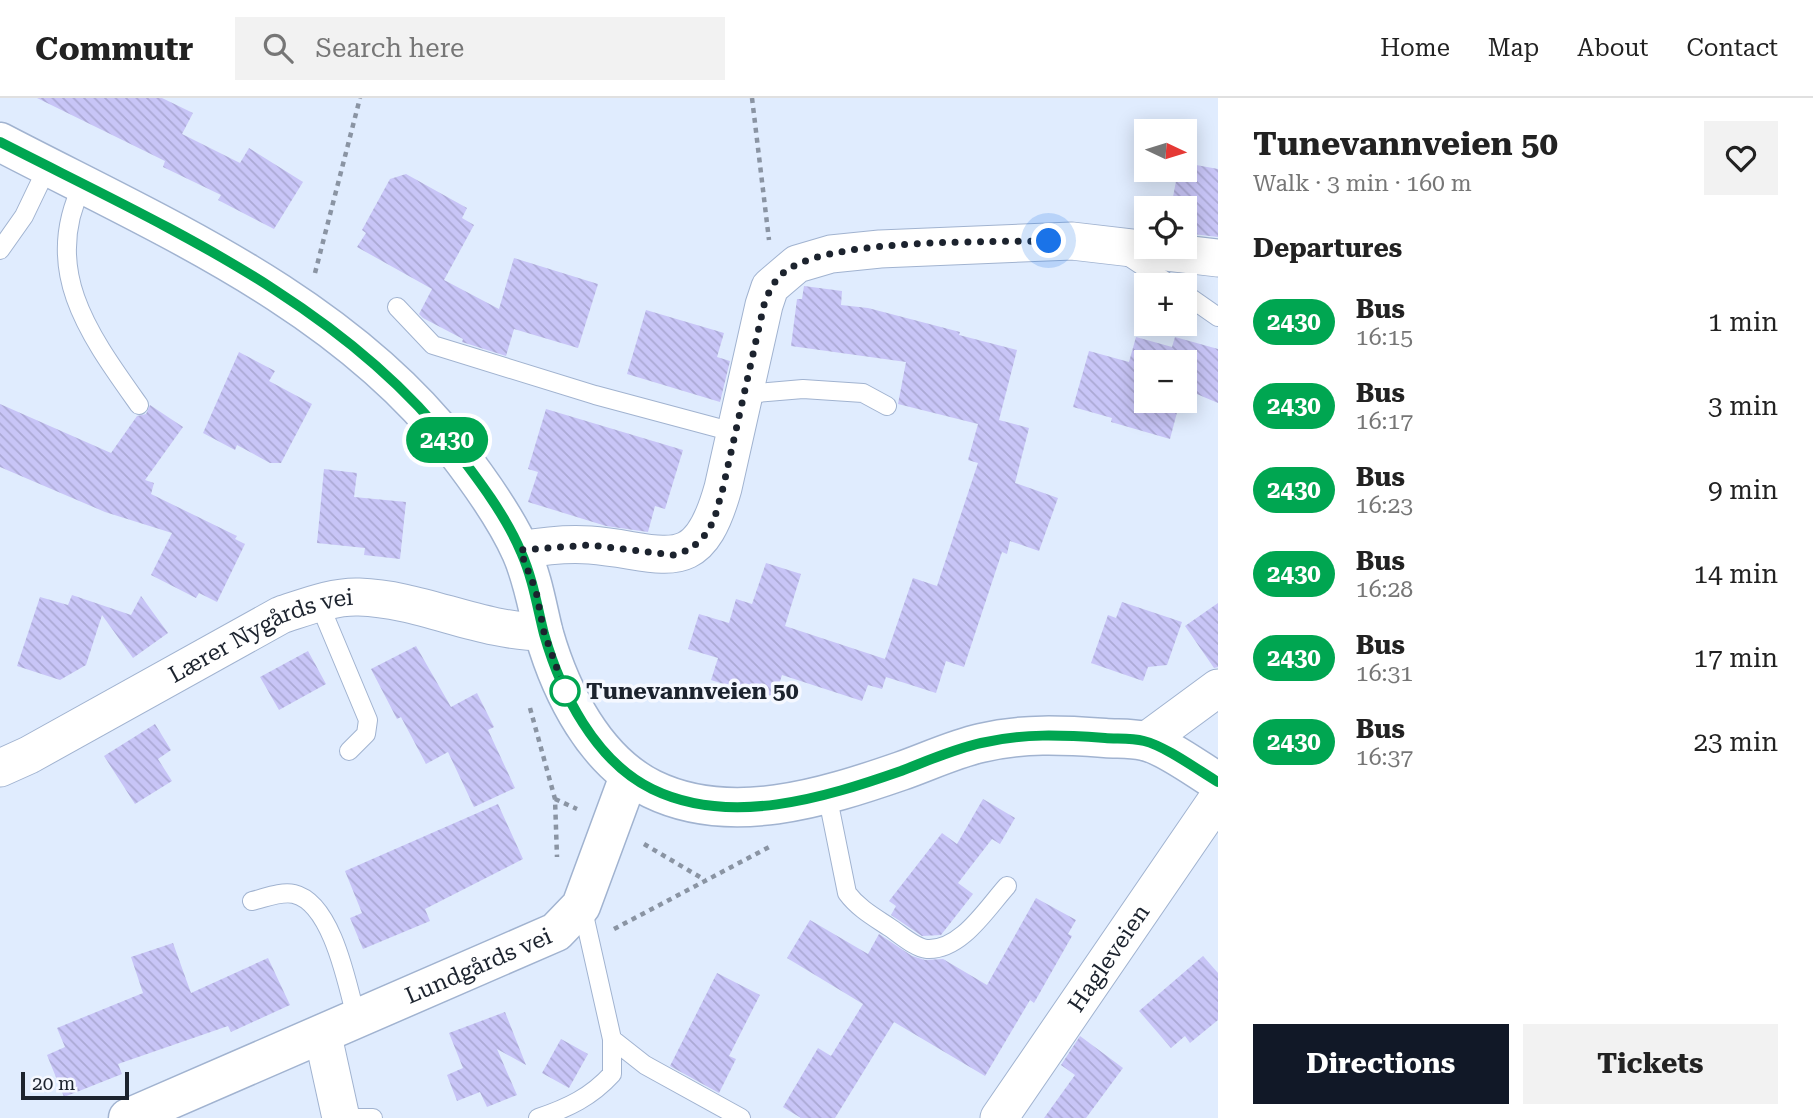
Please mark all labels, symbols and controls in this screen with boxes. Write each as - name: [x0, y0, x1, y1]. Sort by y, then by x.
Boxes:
- search box: [235, 17, 725, 80]
- text: Commutr: [35, 29, 193, 68]
- icon: search: [259, 29, 297, 67]
- text: Search here: [315, 33, 464, 63]
- text: Home: [1380, 34, 1450, 62]
- text: Map: [1488, 34, 1539, 62]
- text: About: [1577, 34, 1648, 62]
- text: Contact: [1686, 34, 1778, 62]
- north arrow: [1134, 119, 1197, 182]
- map controls: [1134, 119, 1197, 413]
- button: heart: [1704, 121, 1778, 195]
- text: Tunevannveien 50: [1253, 124, 1558, 163]
- text: Walk · 3 min · 160 m: [1253, 170, 1472, 197]
- button: locate: [1134, 196, 1197, 259]
- your location: [1031, 223, 1066, 258]
- text: Departures: [1253, 233, 1402, 263]
- button: +: [1134, 273, 1197, 336]
- text: Bus: [1356, 294, 1405, 324]
- text: 1 min: [1708, 307, 1778, 337]
- text: 2430: [1267, 308, 1321, 336]
- text: 16:15: [1356, 324, 1413, 351]
- button: −: [1134, 350, 1197, 413]
- text: Bus: [1356, 378, 1405, 408]
- text: 3 min: [1708, 391, 1778, 421]
- text: 2430: [1267, 392, 1321, 420]
- text: 16:17: [1356, 408, 1413, 435]
- line badge: 2430: [398, 417, 496, 463]
- text: 2430: [420, 426, 474, 454]
- text: Bus: [1356, 462, 1405, 492]
- text: 9 min: [1708, 475, 1778, 505]
- text: 2430: [1267, 476, 1321, 504]
- text: 16:23: [1356, 492, 1413, 519]
- text: Bus: [1356, 546, 1405, 576]
- text: 14 min: [1694, 559, 1778, 589]
- text: 2430: [1267, 560, 1321, 588]
- text: 16:28: [1356, 576, 1413, 603]
- street label: Lærer Nygårds vei: [164, 583, 354, 688]
- text: Bus: [1356, 630, 1405, 660]
- text: 17 min: [1694, 643, 1778, 673]
- text: 2430: [1267, 644, 1321, 672]
- text: 16:31: [1356, 660, 1413, 687]
- marker: Tunevannveien 50: [550, 676, 580, 706]
- place label: Tunevannveien 50: [586, 678, 799, 705]
- text: Bus: [1356, 714, 1405, 744]
- text: 23 min: [1694, 727, 1778, 757]
- text: 2430: [1267, 728, 1321, 756]
- text: 16:37: [1356, 744, 1413, 771]
- street label: Hagleveien: [1062, 899, 1155, 1017]
- street label: Lundgårds vei: [401, 922, 556, 1009]
- button: Directions: [1253, 1024, 1509, 1104]
- button: Tickets: [1523, 1024, 1778, 1104]
- scale bar: [21, 1069, 130, 1101]
- text: 20 m: [32, 1072, 75, 1095]

